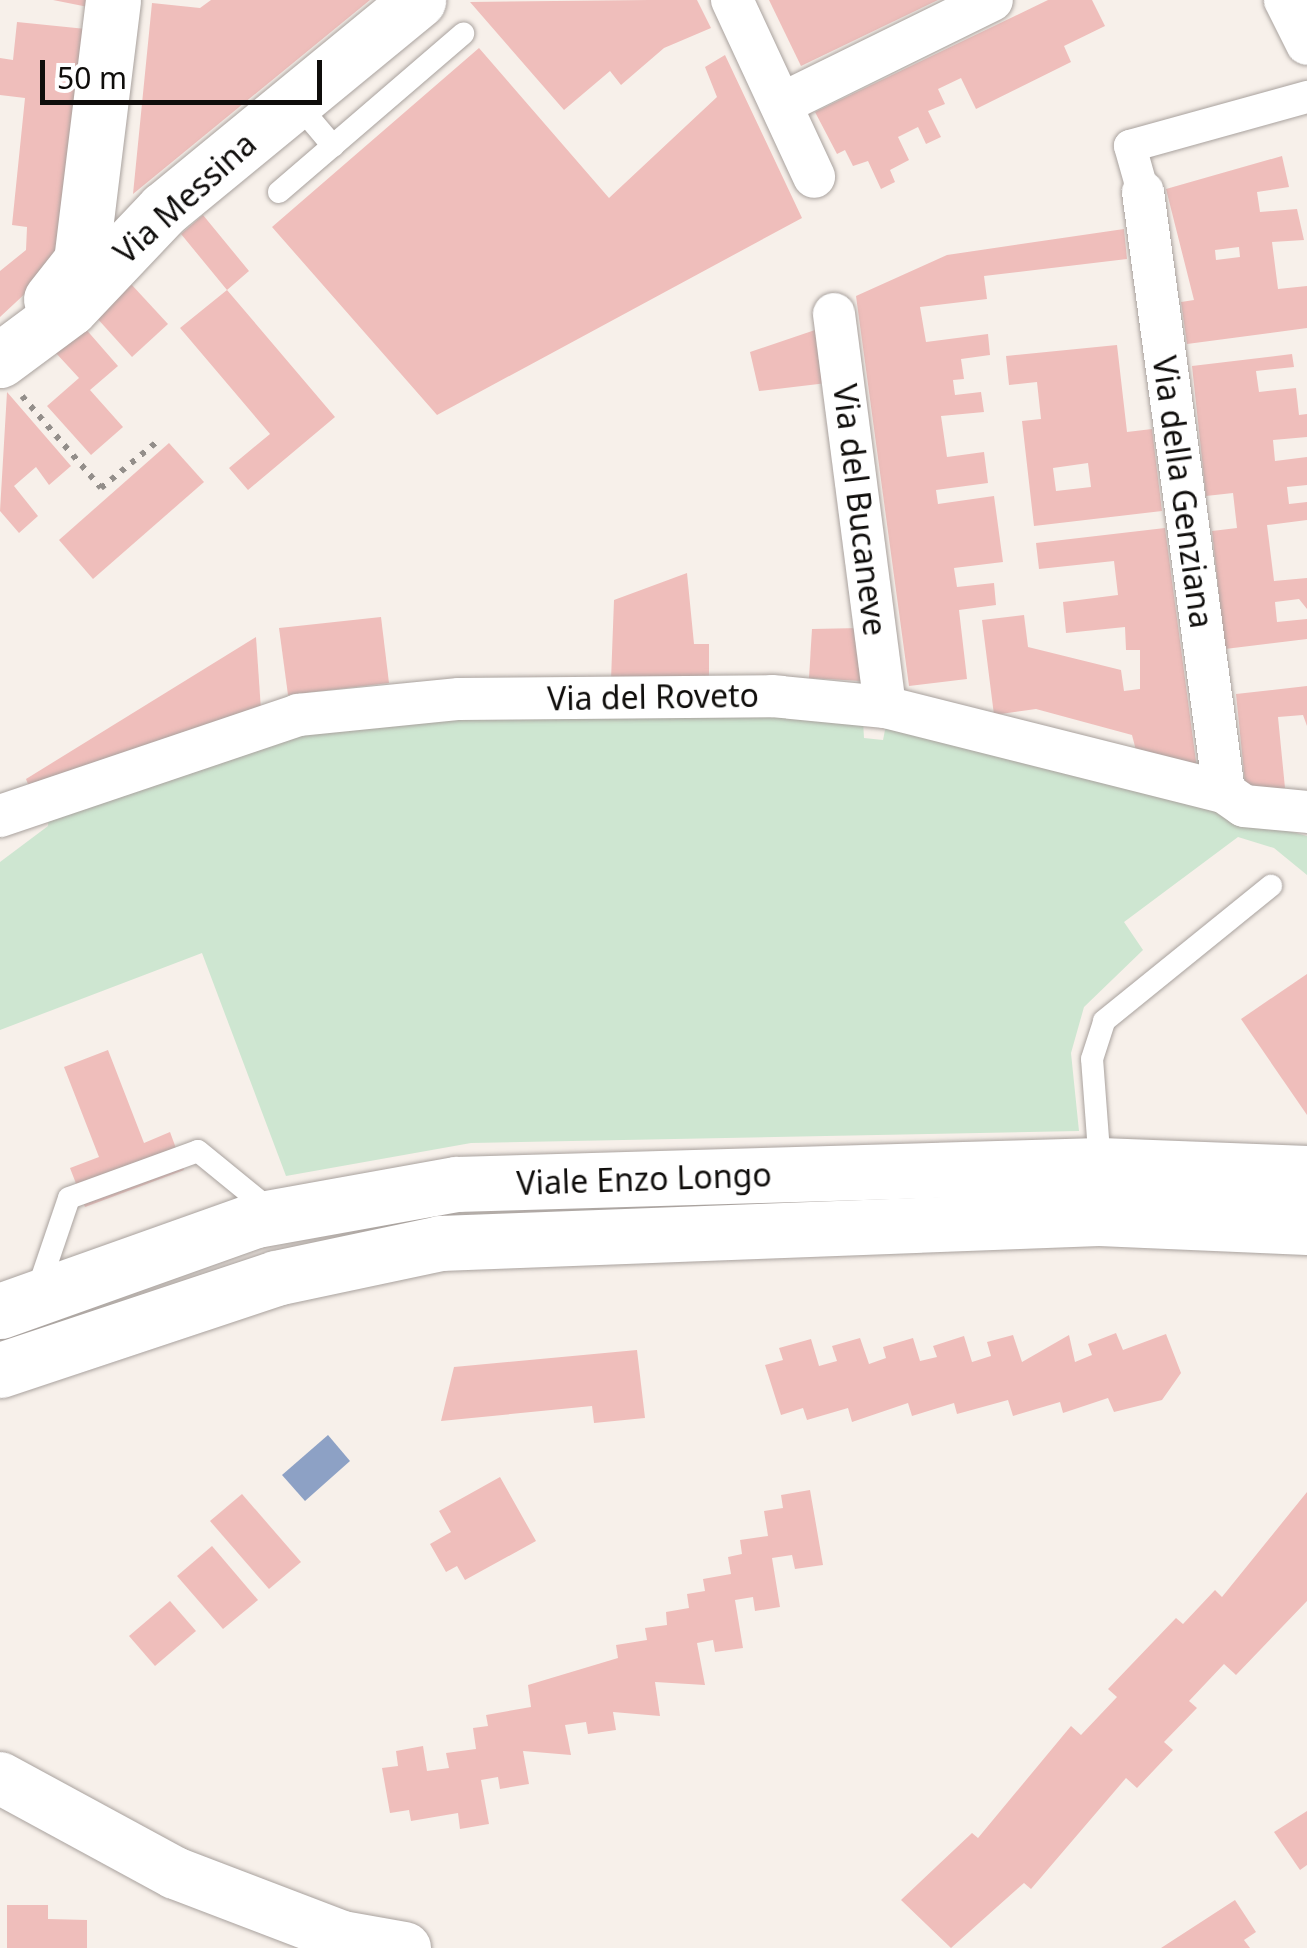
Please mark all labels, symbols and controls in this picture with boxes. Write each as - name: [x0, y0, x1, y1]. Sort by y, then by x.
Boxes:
- scale bar: [45, 40, 328, 102]
- text: 50 m: [57, 57, 127, 98]
- street label: Via Messina: [106, 124, 264, 272]
- street label: Via della Genziana: [1145, 353, 1221, 631]
- street label: Via del Bucaneve: [826, 382, 894, 638]
- street label: Via del Roveto: [547, 676, 759, 718]
- street label: Viale Enzo Longo: [516, 1155, 772, 1203]

